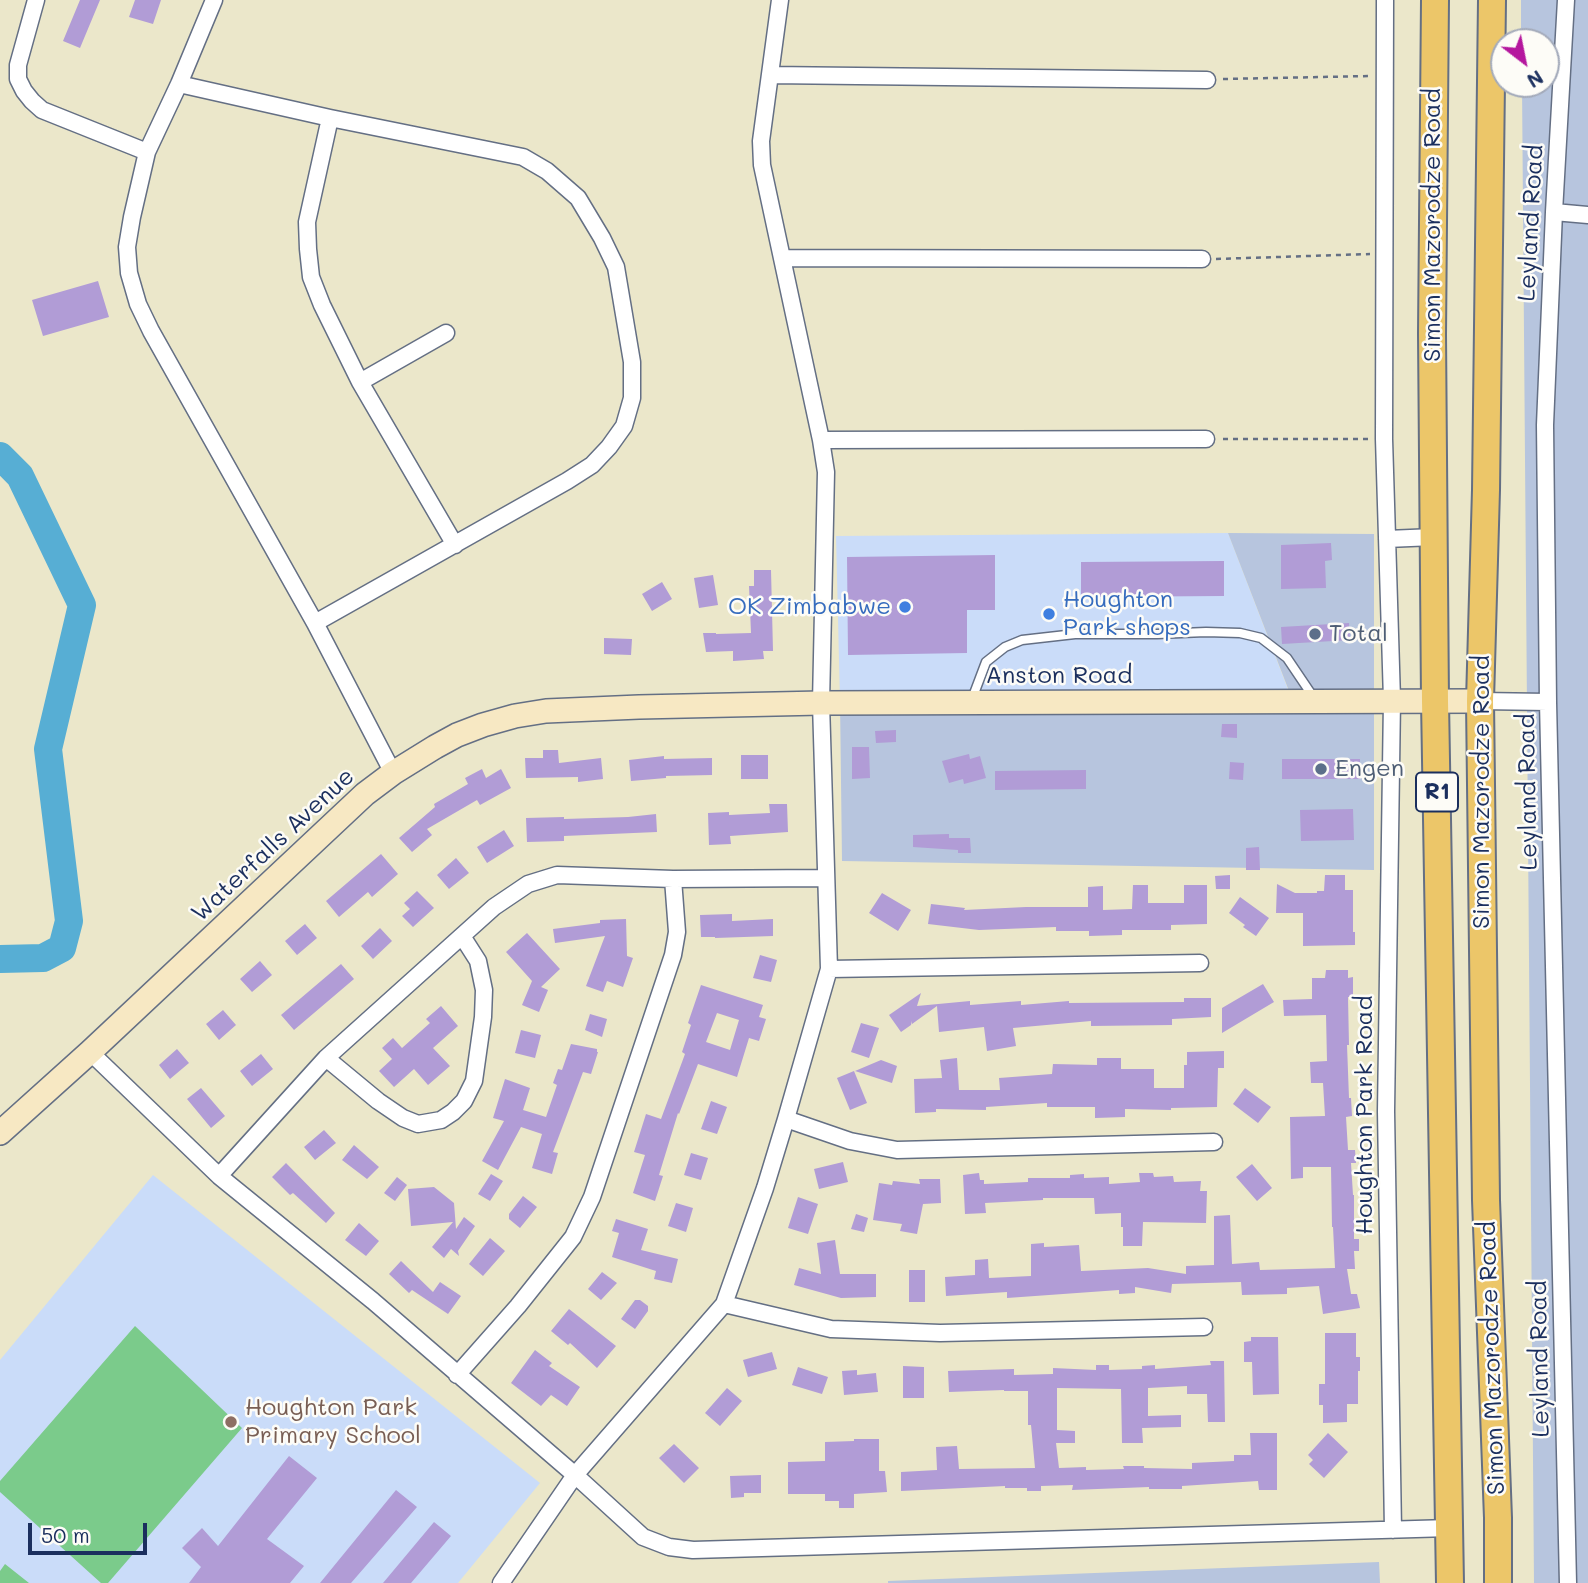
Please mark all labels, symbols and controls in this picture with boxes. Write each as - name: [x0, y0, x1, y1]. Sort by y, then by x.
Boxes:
- north arrow: [1490, 28, 1560, 98]
- text: N: [1523, 65, 1548, 94]
- street label: Simon Mazorodze Road: [1419, 88, 1447, 362]
- street label: Leyland Road: [1513, 144, 1549, 302]
- place label: Houghton Park shops: [1063, 586, 1191, 642]
- place label: OK Zimbabwe: [728, 593, 891, 621]
- marker: OK Zimbabwe: [897, 599, 913, 615]
- marker: Houghton Park shops: [1041, 606, 1057, 622]
- place label: Total: [1329, 620, 1388, 648]
- marker: Total: [1307, 626, 1323, 642]
- street label: Simon Mazorodze Road: [1468, 655, 1496, 929]
- street label: Anston Road: [985, 662, 1133, 690]
- street label: Leyland Road: [1512, 713, 1544, 871]
- place label: Engen: [1335, 755, 1404, 783]
- marker: Engen: [1313, 761, 1329, 777]
- street label: Waterfalls Avenue: [186, 762, 360, 928]
- road number: R1: [1416, 772, 1458, 812]
- street label: Houghton Park Road: [1351, 995, 1379, 1235]
- street label: Simon Mazorodze Road: [1473, 1221, 1511, 1495]
- street label: Leyland Road: [1524, 1280, 1556, 1438]
- place label: Houghton Park Primary School: [245, 1394, 421, 1450]
- marker: Houghton Park Primary School: [223, 1414, 239, 1430]
- scale bar: [32, 1510, 150, 1554]
- text: 50 m: [41, 1521, 90, 1548]

